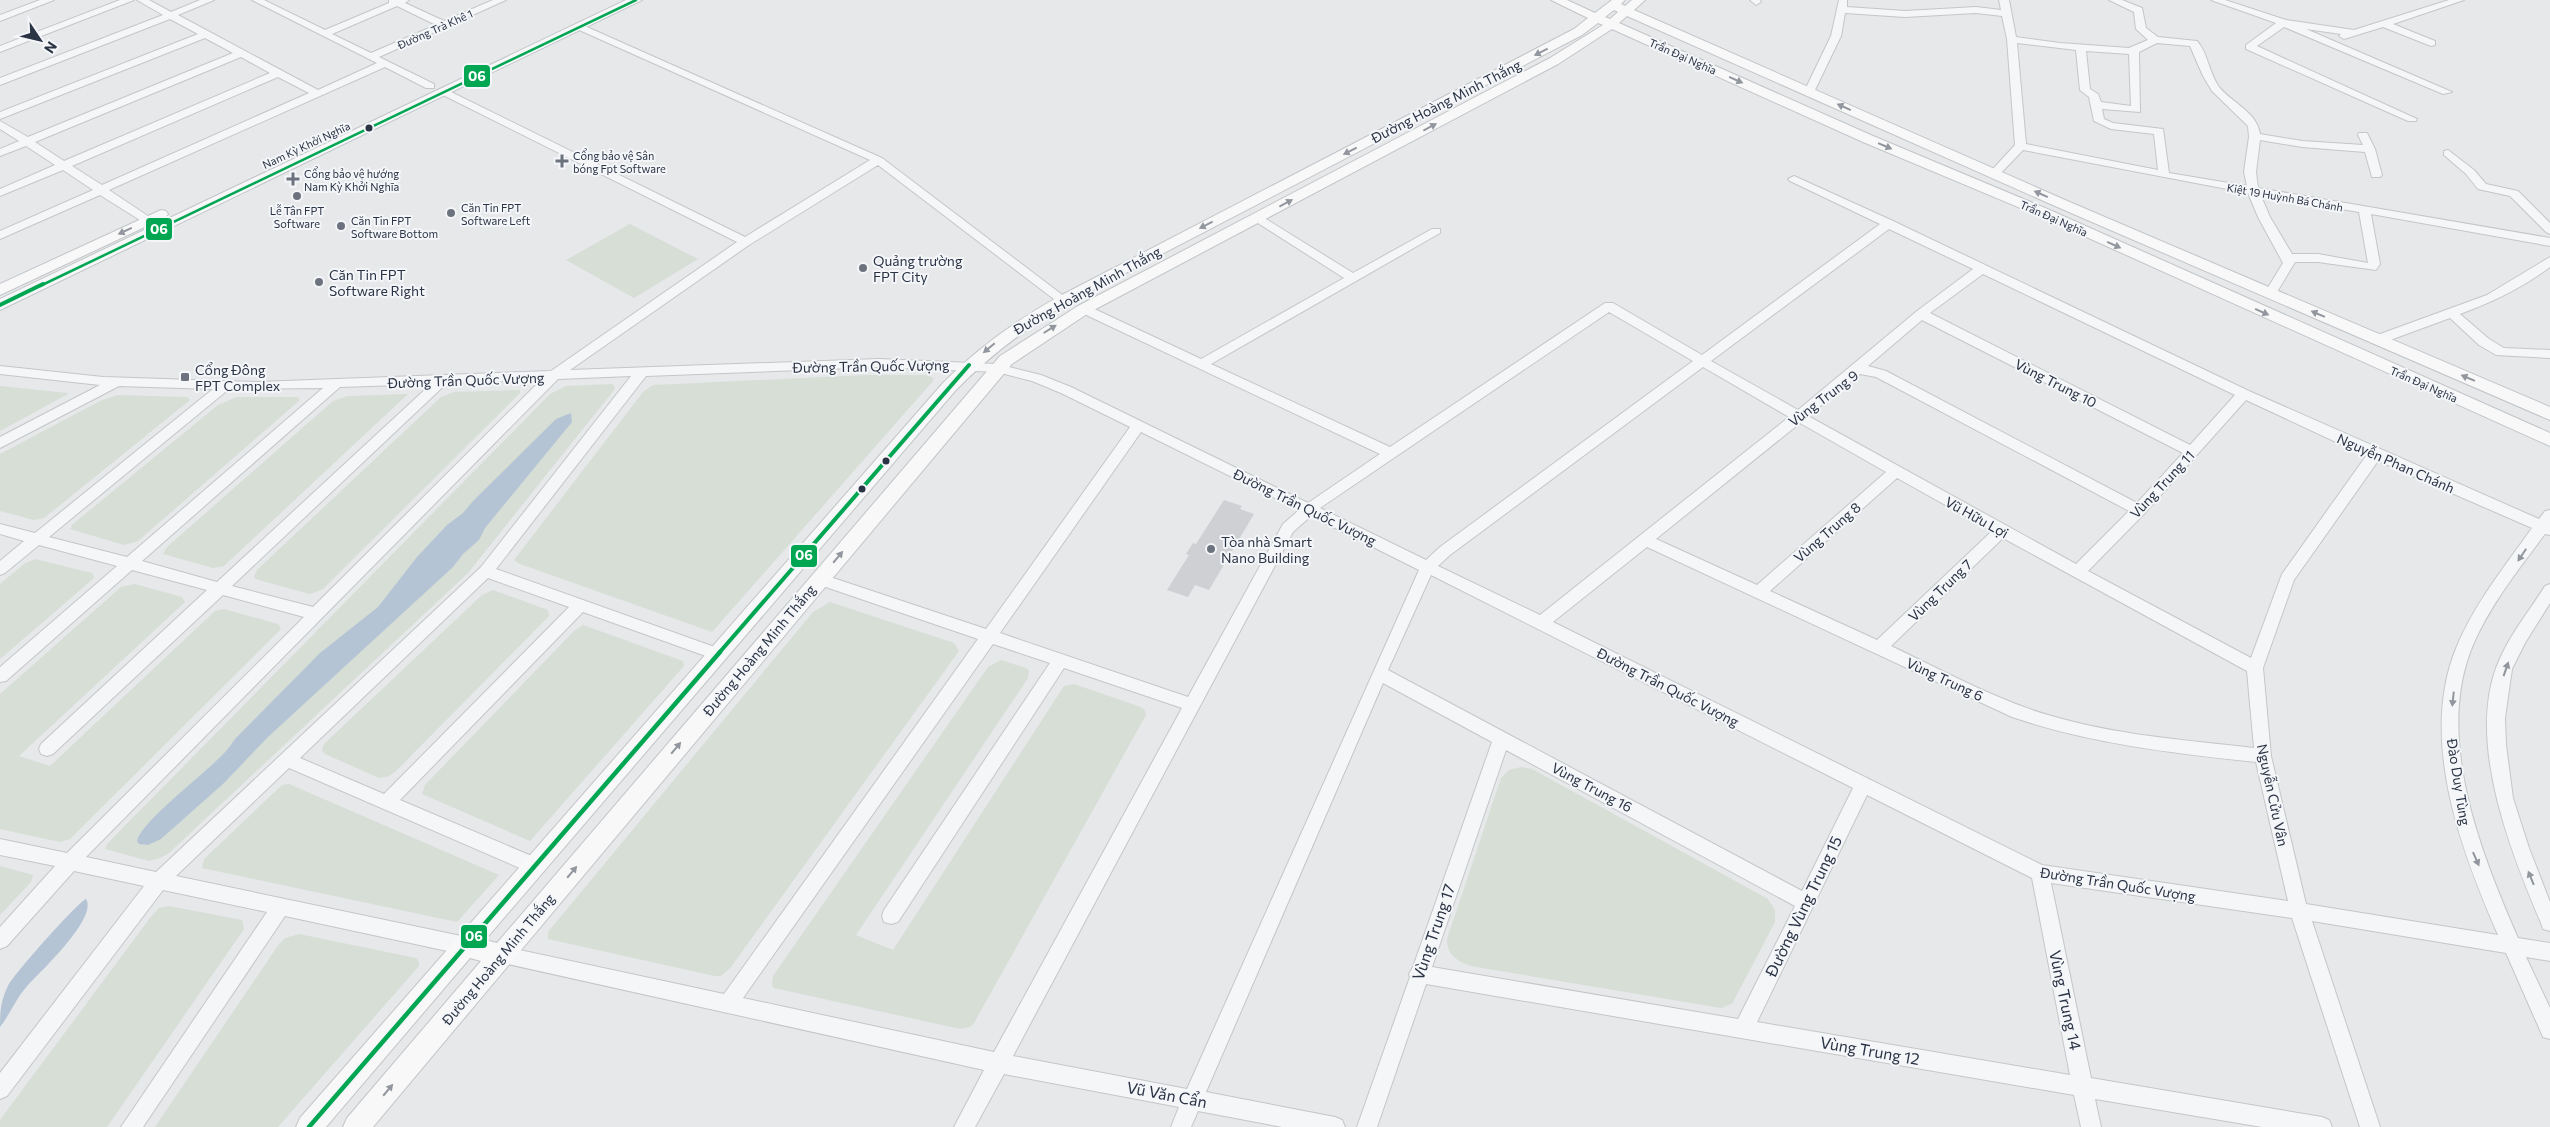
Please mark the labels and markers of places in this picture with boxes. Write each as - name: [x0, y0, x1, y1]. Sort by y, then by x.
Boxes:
- unlabelled marker: [364, 123, 374, 133]
- place label: Cổng bảo vệ Sân bóng Fpt Software: [573, 148, 666, 175]
- marker: Cổng bảo vệ Sân bóng Fpt Software: [555, 154, 569, 168]
- place label: Cổng bảo vệ hướng Nam Kỳ Khởi Nghĩa: [304, 166, 399, 193]
- marker: Cổng bảo vệ hướng Nam Kỳ Khởi Nghĩa: [286, 172, 300, 186]
- marker: Lễ Tân FPT Software: [291, 190, 303, 202]
- place label: Căn Tin FPT Software Left: [461, 201, 531, 227]
- place label: Lễ Tân FPT Software: [270, 203, 324, 230]
- marker: Căn Tin FPT Software Left: [445, 207, 457, 219]
- place label: Căn Tin FPT Software Bottom: [351, 214, 438, 240]
- marker: Căn Tin FPT Software Bottom: [335, 220, 347, 232]
- place label: Quảng trường FPT City: [873, 252, 963, 285]
- marker: Quảng trường FPT City: [857, 262, 869, 274]
- place label: Căn Tin FPT Software Right: [329, 266, 425, 299]
- marker: Căn Tin FPT Software Right: [313, 276, 325, 288]
- place label: Cổng Đông FPT Complex: [195, 361, 281, 394]
- marker: Cổng Đông FPT Complex: [179, 371, 191, 383]
- unlabelled marker: [881, 456, 891, 466]
- unlabelled marker: [857, 484, 867, 494]
- place label: Tòa nhà Smart Nano Building: [1221, 533, 1313, 566]
- marker: Tòa nhà Smart Nano Building: [1205, 543, 1217, 555]

